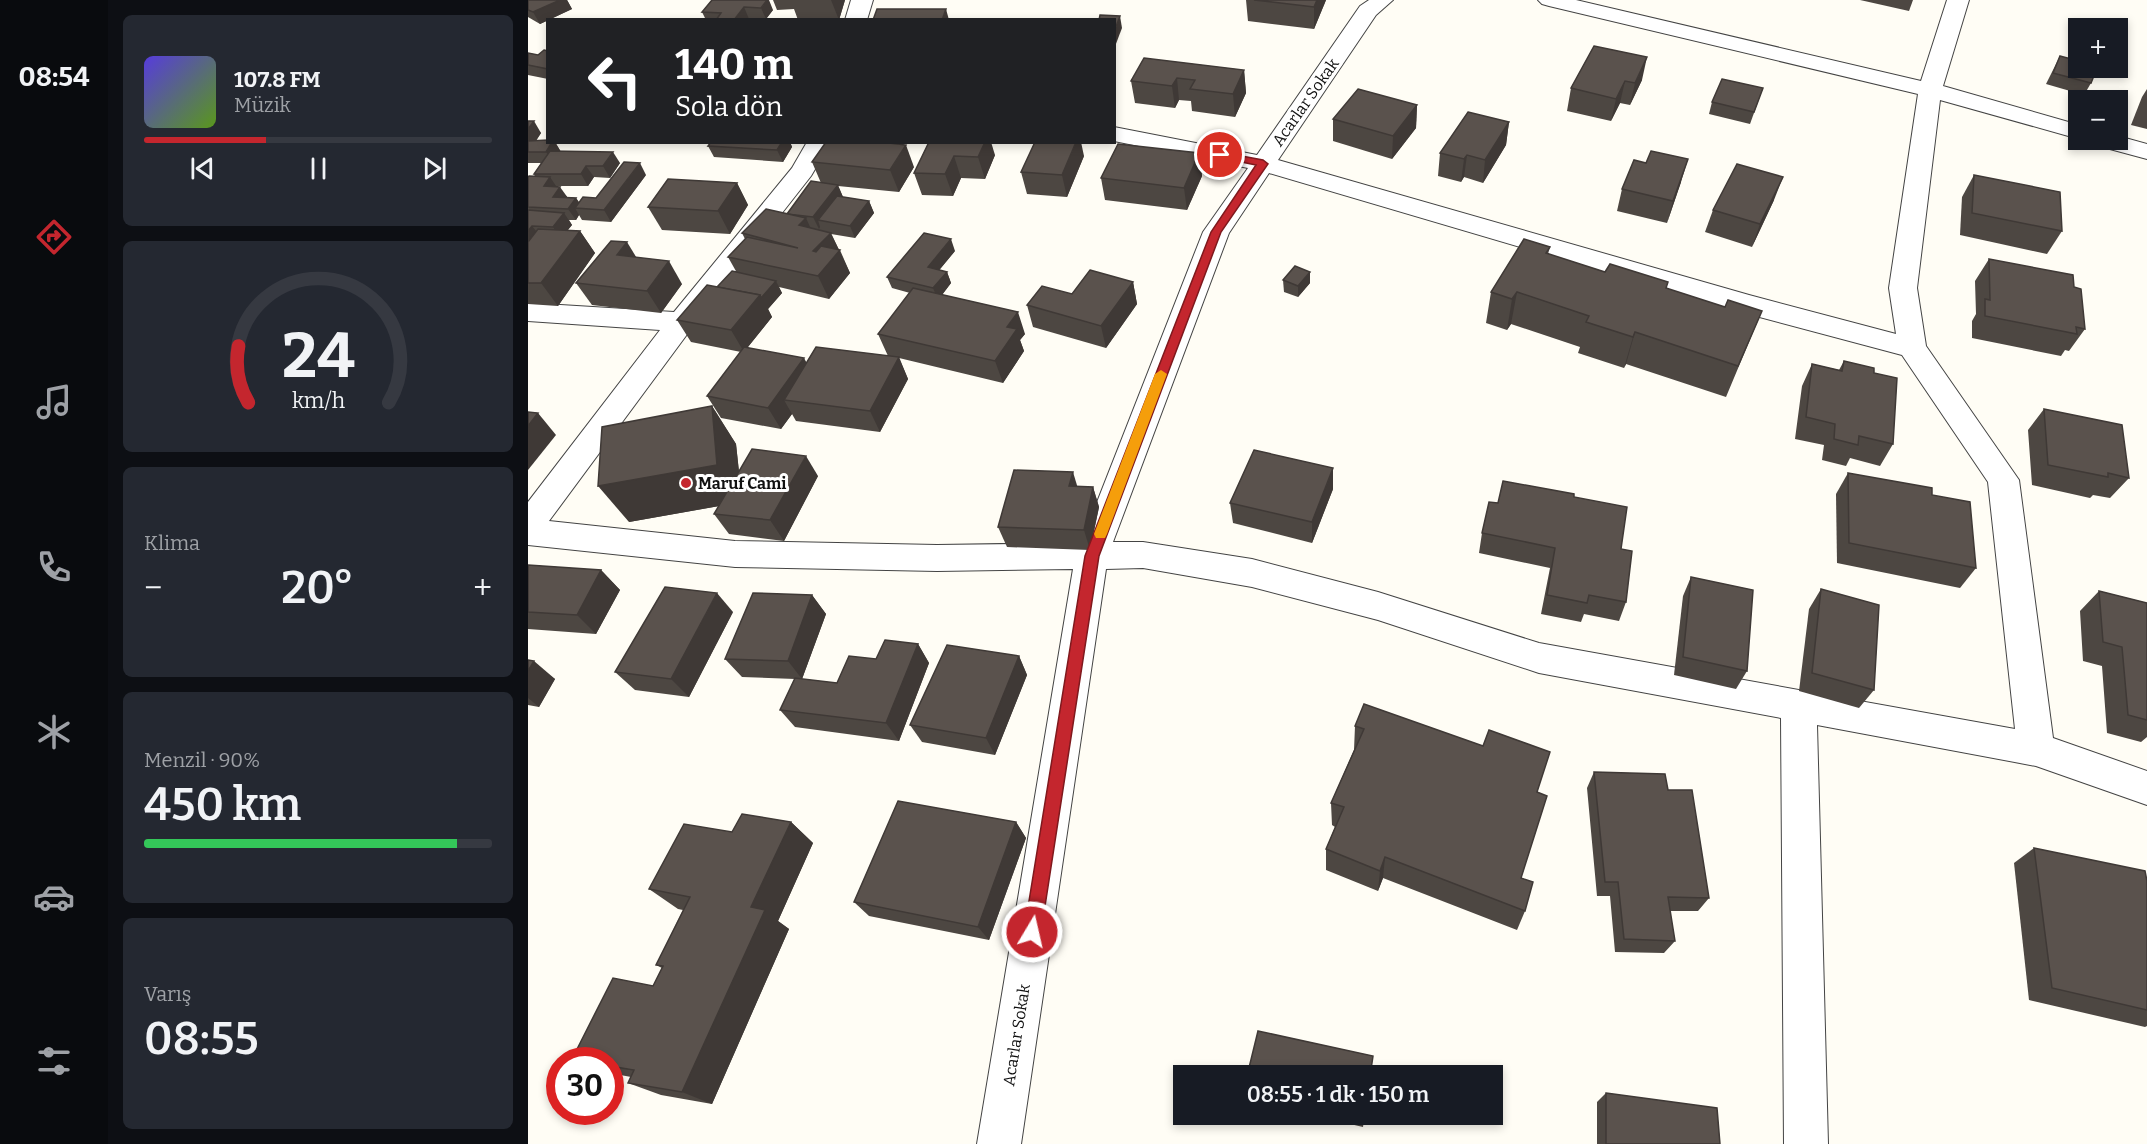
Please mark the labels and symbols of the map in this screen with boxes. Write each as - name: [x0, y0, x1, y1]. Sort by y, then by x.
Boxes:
- street label: Acarlar Sokak: [1268, 55, 1343, 150]
- pin: [1194, 129, 1245, 180]
- place label: Maruf Cami: [698, 474, 786, 493]
- marker: Maruf Cami: [679, 476, 693, 490]
- position arrow: [1000, 900, 1064, 964]
- street label: Acarlar Sokak: [999, 983, 1034, 1087]
- speed limit sign: 30: [546, 1047, 624, 1125]

